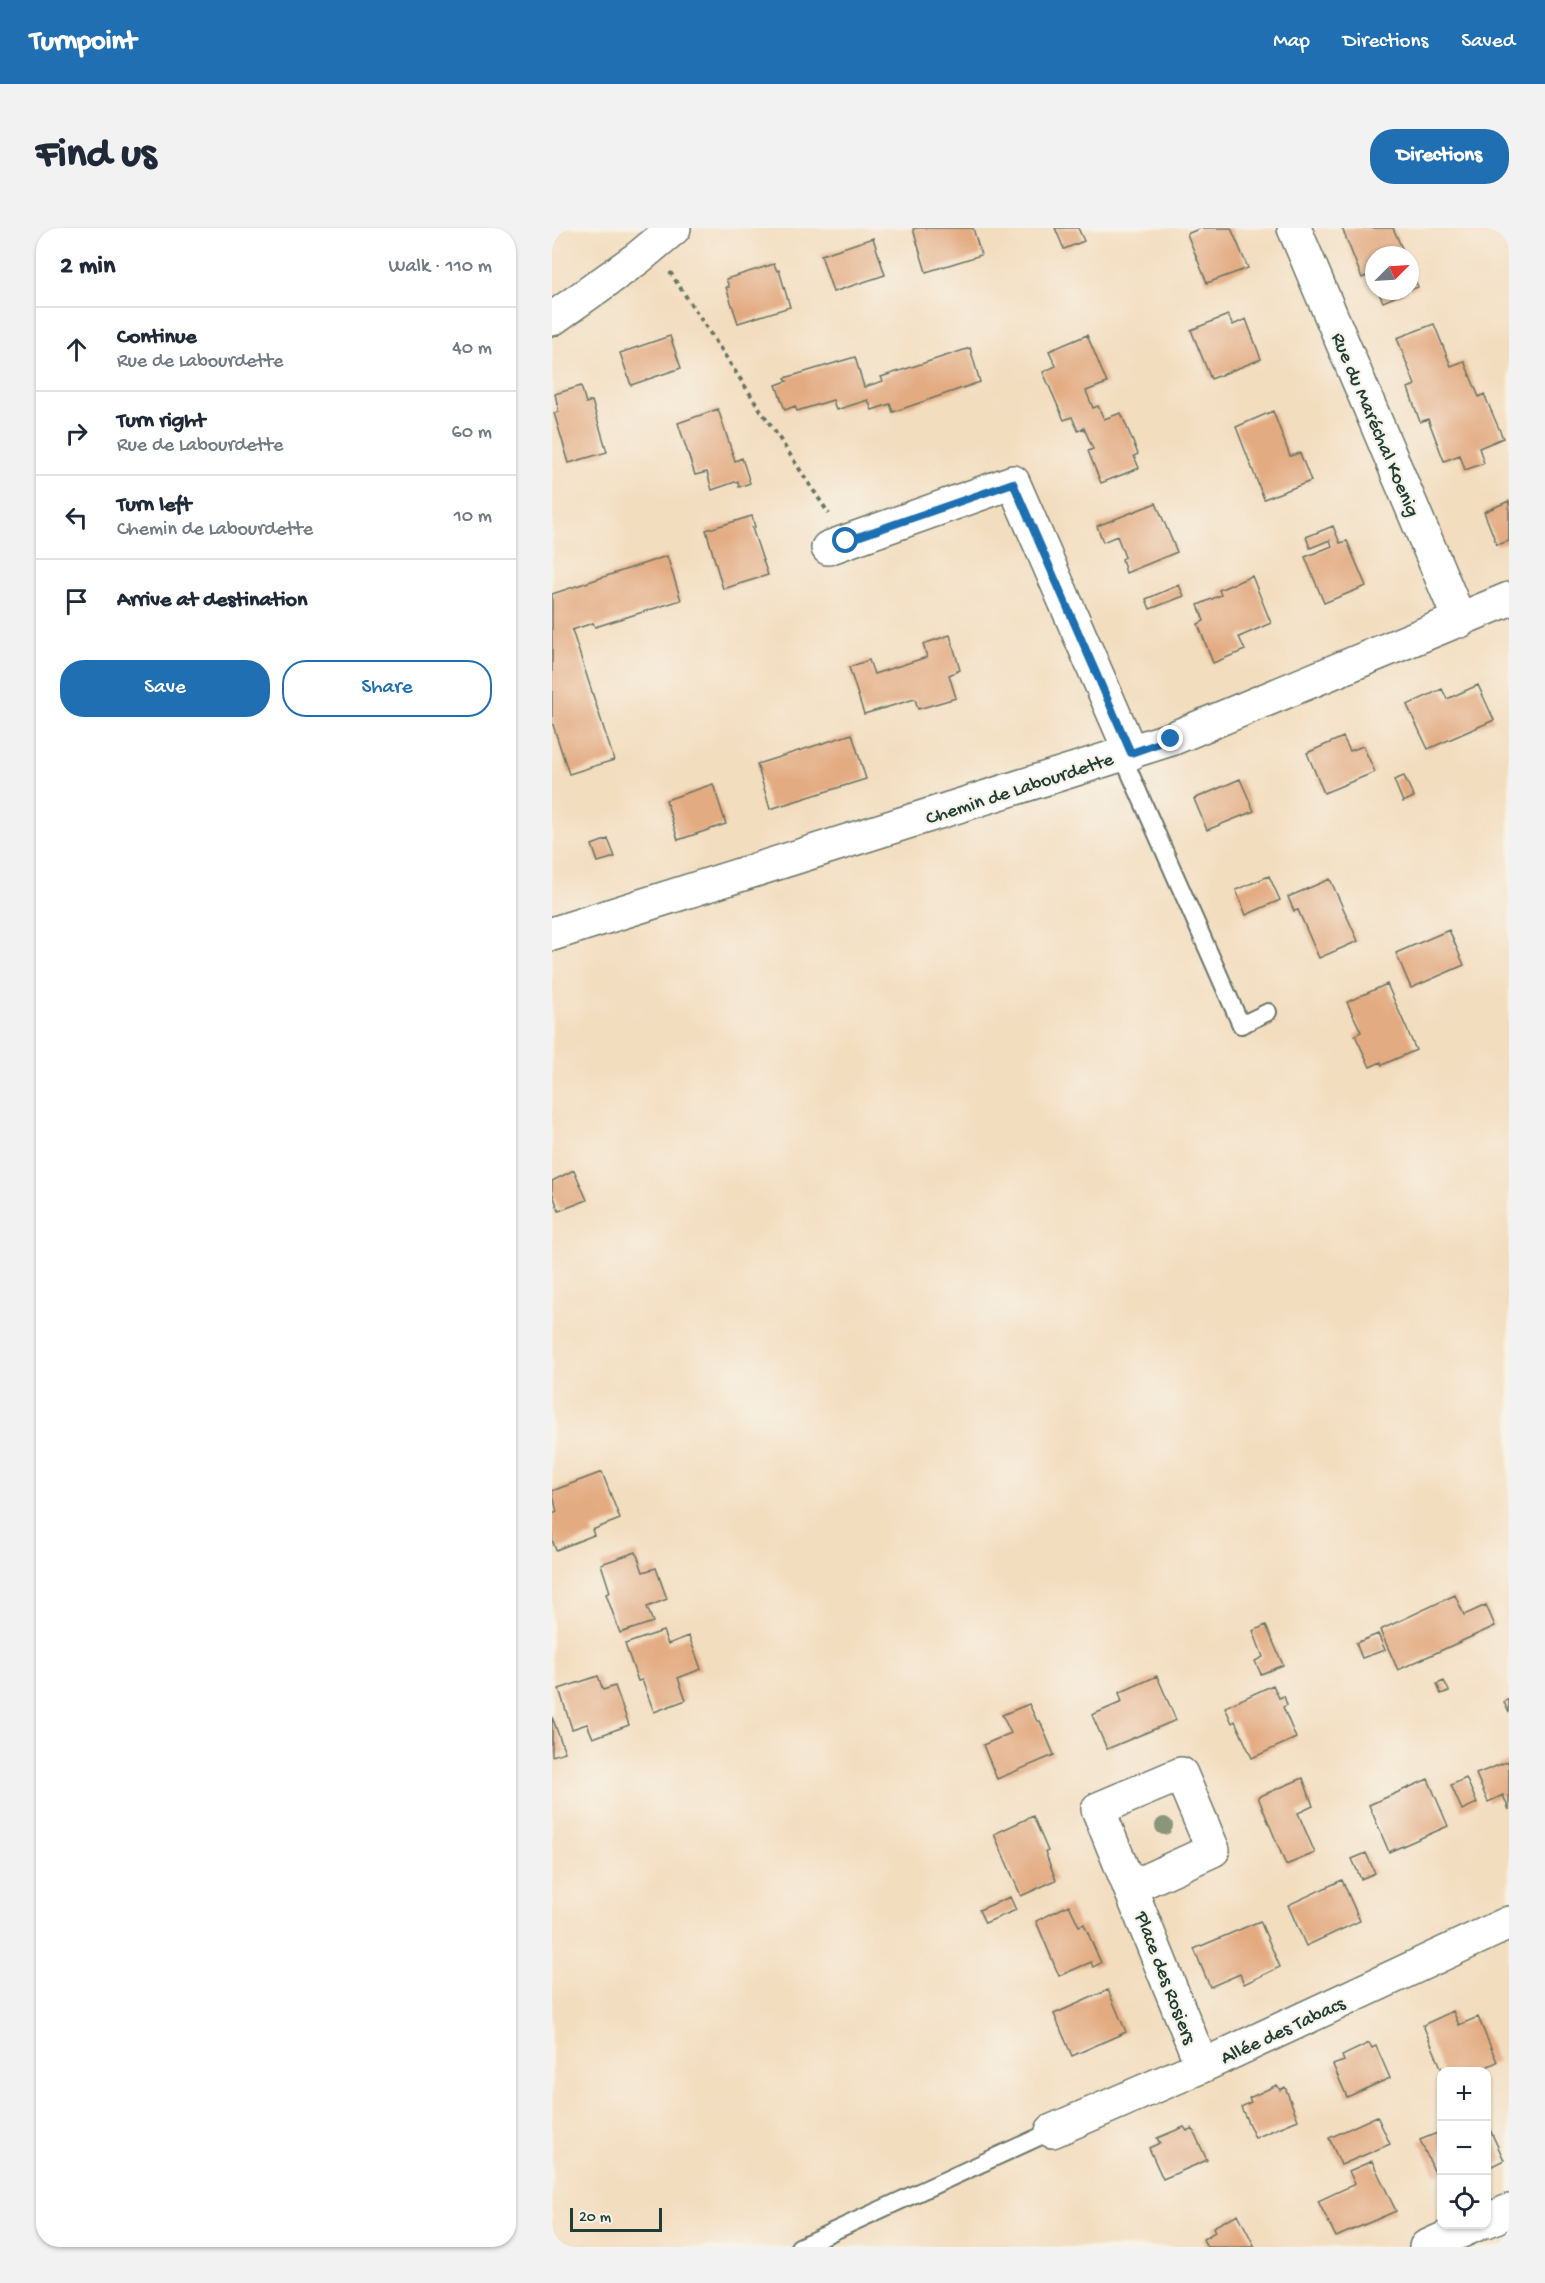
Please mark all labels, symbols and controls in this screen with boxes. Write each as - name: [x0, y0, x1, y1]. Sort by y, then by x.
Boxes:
- text: Turnpoint: [30, 26, 136, 59]
- text: Map: [1273, 30, 1310, 55]
- text: Directions: [1343, 30, 1428, 55]
- text: Saved: [1461, 30, 1515, 55]
- button: Directions: [1370, 129, 1509, 184]
- text: Find us: [36, 132, 156, 181]
- north arrow: [1365, 246, 1419, 300]
- text: 2 min: [60, 252, 115, 283]
- text: Walk · 110 m: [388, 256, 492, 279]
- text: Continue: [117, 325, 197, 351]
- street label: Rue du Maréchal Koenig: [1325, 330, 1423, 521]
- icon: ahead: [60, 333, 93, 366]
- text: 40 m: [452, 338, 492, 361]
- text: Rue de Labourdette: [117, 351, 283, 374]
- text: Turn right: [117, 409, 205, 435]
- icon: right: [60, 417, 93, 450]
- text: 60 m: [452, 422, 492, 445]
- text: Rue de Labourdette: [117, 435, 283, 458]
- text: Turn left: [117, 493, 191, 519]
- icon: left: [60, 501, 93, 534]
- text: 10 m: [454, 506, 492, 529]
- text: Chemin de Labourdette: [117, 519, 313, 542]
- route start: [832, 527, 858, 553]
- icon: arrive: [60, 585, 93, 618]
- text: Arrive at destination: [117, 588, 307, 614]
- button: Save: [60, 660, 270, 717]
- button: Share: [282, 660, 492, 717]
- route end: [1157, 725, 1183, 751]
- street label: Chemin de Labourdette: [923, 749, 1117, 832]
- street label: Place des Rosiers: [1128, 1908, 1200, 2048]
- street label: Allée des Tabacs: [1218, 1993, 1350, 2071]
- map controls: [1437, 2067, 1491, 2229]
- button: +: [1437, 2067, 1491, 2121]
- button: −: [1437, 2121, 1491, 2175]
- button: locate: [1437, 2175, 1491, 2229]
- scale bar: [570, 2205, 662, 2232]
- text: 20 m: [579, 2209, 611, 2228]

